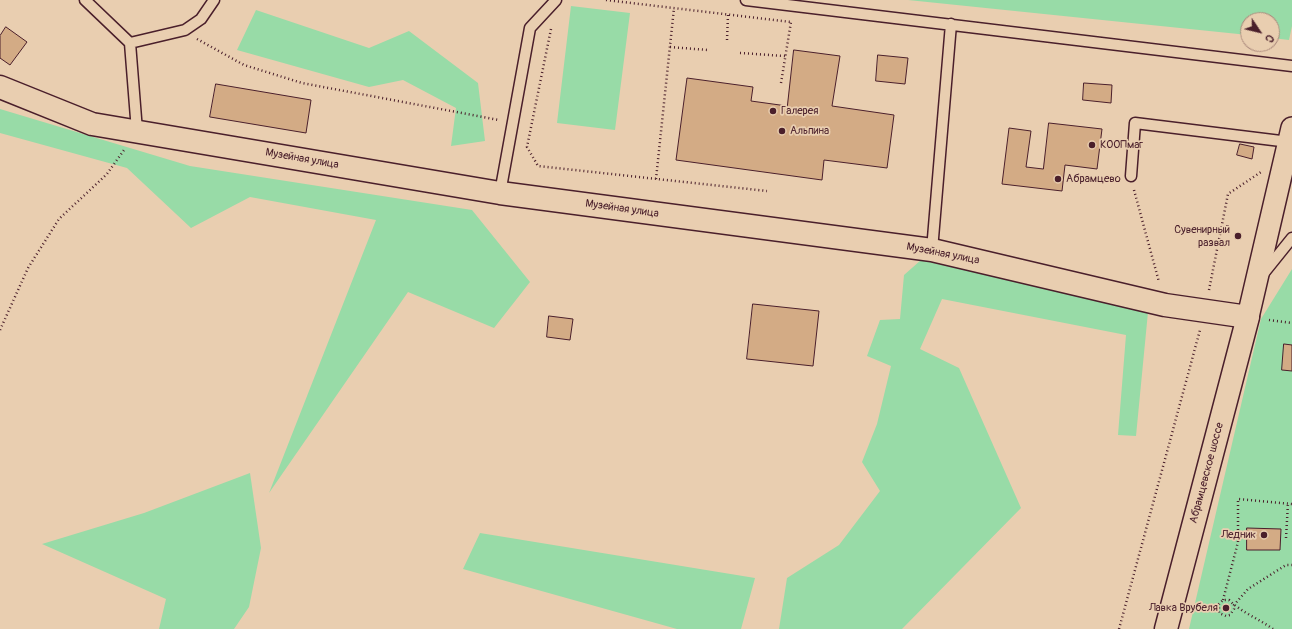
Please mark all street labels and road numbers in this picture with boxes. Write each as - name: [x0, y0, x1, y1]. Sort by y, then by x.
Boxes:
- street label: Музейная улица: [264, 146, 340, 172]
- street label: Музейная улица: [584, 197, 660, 221]
- street label: Музейная улица: [905, 240, 981, 268]
- street label: Абрамцевское шоссе: [1187, 421, 1227, 525]

